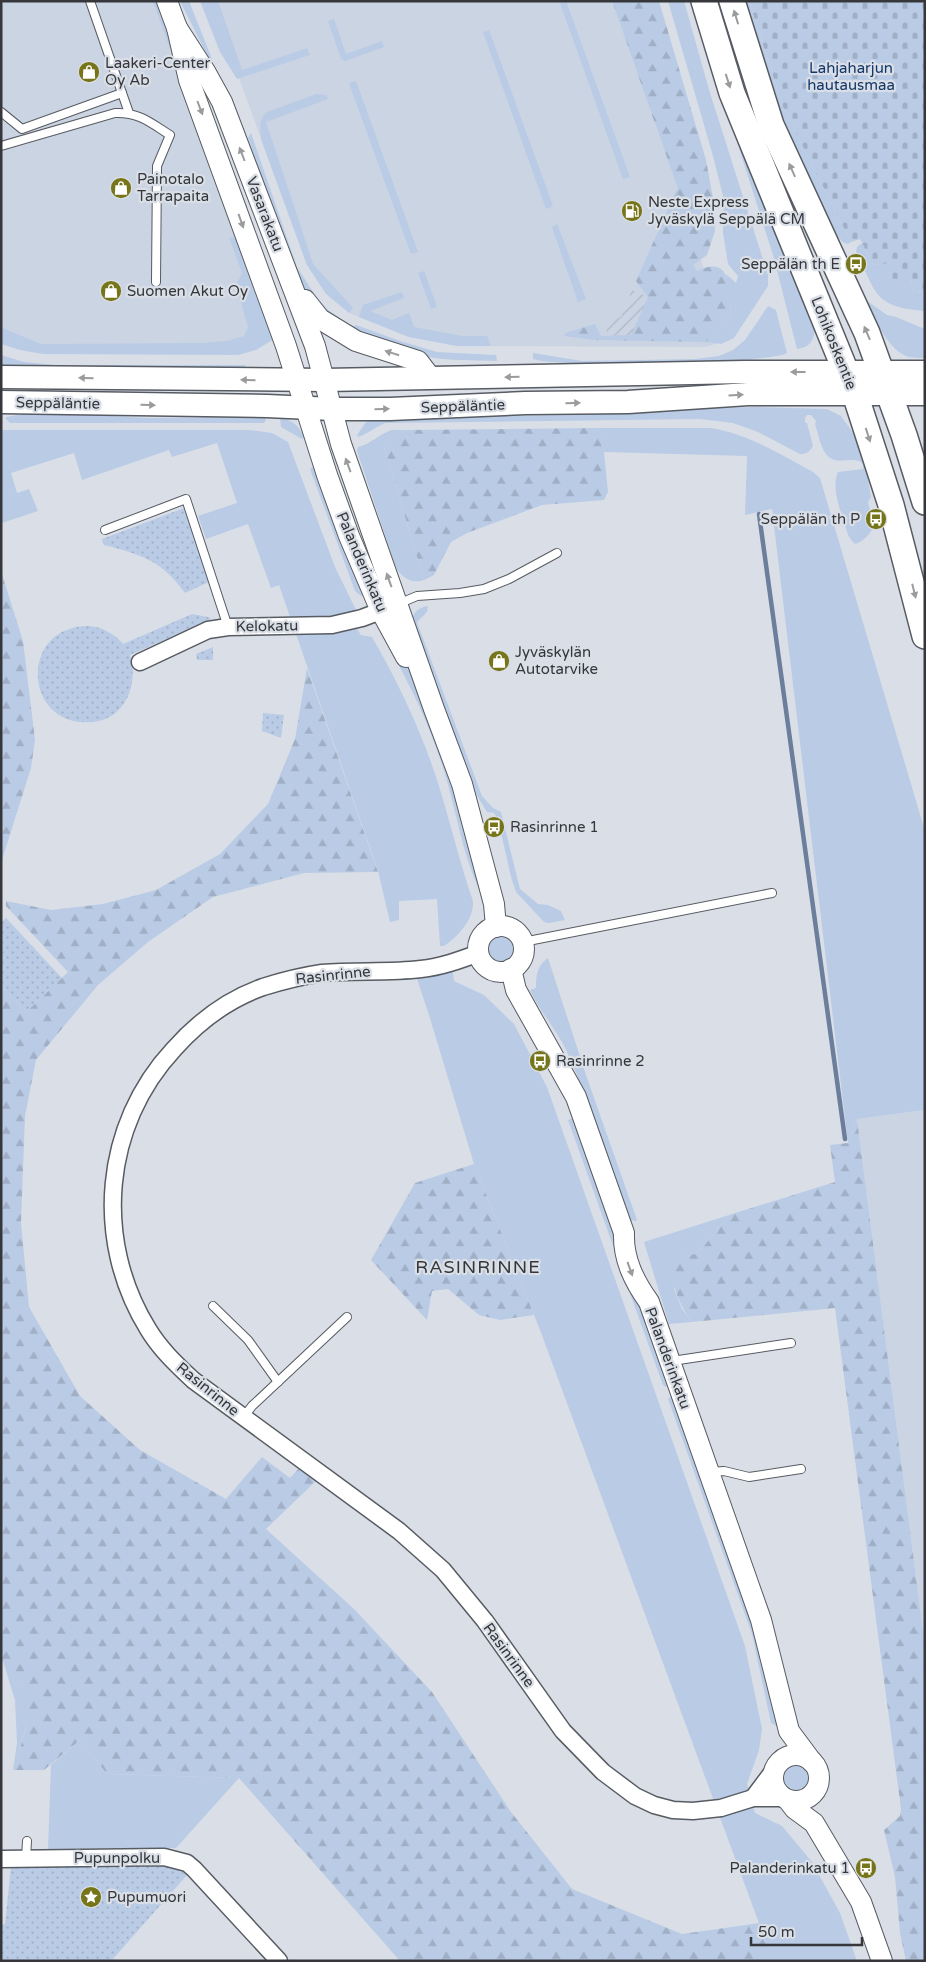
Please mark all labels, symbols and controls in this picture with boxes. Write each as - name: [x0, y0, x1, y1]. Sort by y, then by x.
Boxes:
- one-way arrow: [732, 10, 740, 25]
- place label: Laakeri-Center Oy Ab: [105, 54, 210, 89]
- park label: Lahjaharjun hautausmaa: [807, 59, 895, 94]
- shop icon: Laakeri-Center Oy Ab: [77, 60, 101, 84]
- one-way arrow: [725, 74, 732, 89]
- one-way arrow: [196, 101, 204, 116]
- one-way arrow: [238, 146, 246, 161]
- one-way arrow: [787, 163, 795, 177]
- place label: Painotalo Tarrapaita: [137, 170, 209, 205]
- street label: Vasarakatu: [242, 174, 288, 254]
- shop icon: Painotalo Tarrapaita: [109, 176, 133, 200]
- place label: Neste Express Jyväskylä Seppälä CM: [648, 193, 805, 228]
- fuel station icon: Neste Express Jyväskylä Seppälä CM: [620, 199, 644, 223]
- one-way arrow: [238, 214, 246, 229]
- bus stop icon: Seppälän th E: [844, 252, 868, 276]
- place label: Seppälän th E: [741, 255, 840, 273]
- shop icon: Suomen Akut Oy: [99, 279, 123, 303]
- place label: Suomen Akut Oy: [127, 282, 248, 300]
- street label: Lohikoskentie: [807, 294, 861, 392]
- one-way arrow: [862, 326, 870, 341]
- one-way arrow: [384, 349, 399, 356]
- one-way arrow: [789, 368, 805, 376]
- one-way arrow: [504, 373, 520, 381]
- one-way arrow: [77, 374, 93, 382]
- one-way arrow: [240, 376, 256, 384]
- one-way arrow: [728, 391, 744, 399]
- street label: Seppäläntie: [16, 393, 100, 413]
- street label: Seppäläntie: [421, 396, 505, 416]
- one-way arrow: [566, 398, 582, 406]
- one-way arrow: [140, 401, 156, 409]
- one-way arrow: [374, 405, 390, 413]
- one-way arrow: [865, 428, 873, 443]
- one-way arrow: [344, 457, 352, 472]
- bus stop icon: Seppälän th P: [864, 507, 888, 531]
- street label: Palanderinkatu: [333, 509, 391, 615]
- place label: Seppälän th P: [761, 510, 860, 528]
- one-way arrow: [385, 572, 393, 587]
- one-way arrow: [910, 583, 918, 598]
- street label: Kelokatu: [236, 616, 298, 636]
- place label: Jyväskylän Autotarvike: [515, 643, 598, 678]
- shop icon: Jyväskylän Autotarvike: [487, 649, 511, 673]
- bus stop icon: Rasinrinne 1: [482, 815, 506, 839]
- place label: Rasinrinne 1: [510, 818, 599, 836]
- street label: Rasinrinne: [295, 962, 371, 988]
- bus stop icon: Rasinrinne 2: [528, 1049, 552, 1073]
- place label: Rasinrinne 2: [556, 1052, 645, 1070]
- district label: RASINRINNE: [415, 1256, 541, 1278]
- one-way arrow: [626, 1262, 634, 1277]
- street label: Palanderinkatu: [641, 1305, 695, 1411]
- street label: Rasinrinne: [173, 1358, 243, 1420]
- street label: Rasinrinne: [480, 1619, 538, 1691]
- street label: Pupunpolku: [74, 1849, 160, 1867]
- bus stop icon: Palanderinkatu 1: [854, 1856, 878, 1880]
- place label: Palanderinkatu 1: [730, 1859, 850, 1877]
- place icon: Pupumuori: [79, 1885, 103, 1909]
- place label: Pupumuori: [107, 1888, 186, 1906]
- scale bar: [751, 1914, 862, 1946]
- text: 50 m: [758, 1923, 795, 1941]

